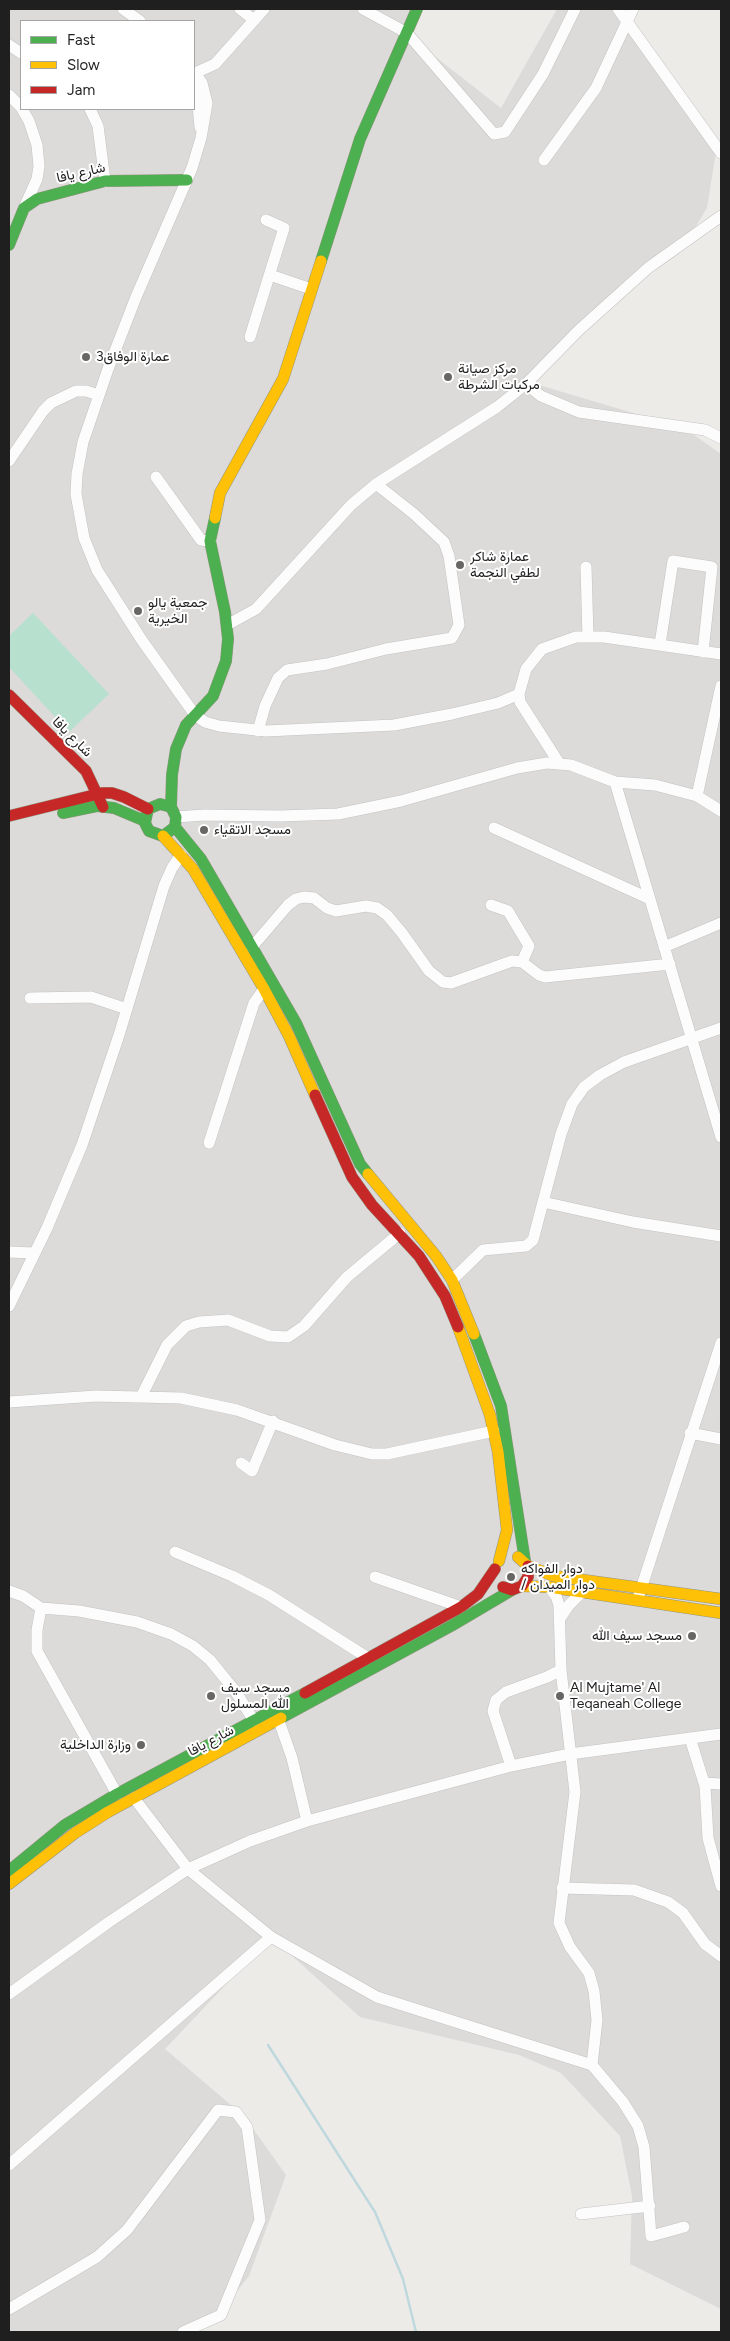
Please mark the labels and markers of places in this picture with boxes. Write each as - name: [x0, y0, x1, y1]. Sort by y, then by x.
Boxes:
- place label: عمارة الوفاق3: [96, 349, 170, 365]
- marker: عمارة الوفاق3: [80, 351, 92, 363]
- place label: مركز صيانة مركبات الشرطة: [458, 361, 540, 394]
- marker: مركز صيانة مركبات الشرطة: [442, 371, 454, 383]
- place label: عمارة شاكر لطفي النجمة: [470, 549, 540, 582]
- marker: عمارة شاكر لطفي النجمة: [454, 559, 466, 571]
- place label: جمعية يالو الخيرية: [148, 595, 207, 628]
- marker: جمعية يالو الخيرية: [132, 605, 144, 617]
- place label: مسجد الاتقياء: [214, 822, 291, 838]
- marker: مسجد الاتقياء: [198, 824, 210, 836]
- place label: دوار الفواكه / دوار الميدان: [521, 1561, 595, 1594]
- marker: دوار الفواكه / دوار الميدان: [505, 1571, 517, 1583]
- place label: مسجد سيف الله: [592, 1628, 682, 1644]
- marker: مسجد سيف الله: [686, 1630, 698, 1642]
- place label: مسجد سيف الله المسلول: [221, 1680, 290, 1712]
- place label: Al Mujtame' Al Teqaneah College: [570, 1680, 681, 1712]
- marker: مسجد سيف الله المسلول: [205, 1690, 217, 1702]
- marker: Al Mujtame' Al Teqaneah College: [554, 1690, 566, 1702]
- place label: وزارة الداخلية: [60, 1737, 131, 1753]
- marker: وزارة الداخلية: [135, 1739, 147, 1751]

